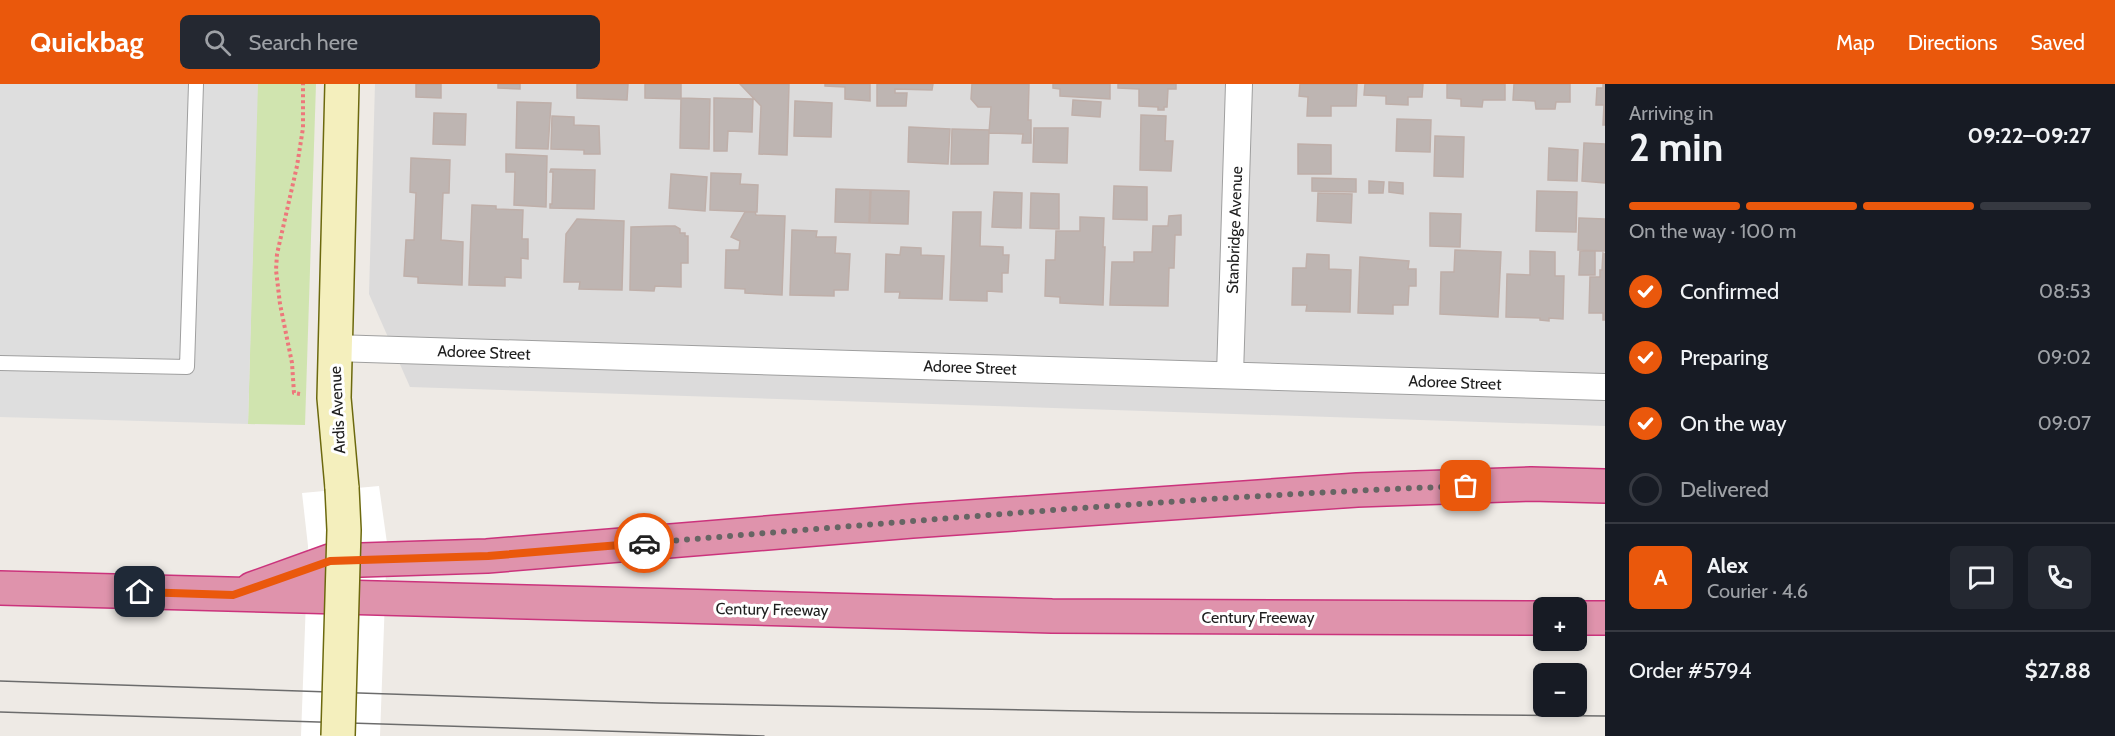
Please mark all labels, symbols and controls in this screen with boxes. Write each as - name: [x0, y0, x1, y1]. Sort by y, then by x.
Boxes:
- search box: [180, 15, 600, 69]
- text: Quickbag: [30, 25, 144, 59]
- icon: search: [201, 26, 234, 59]
- text: Search here: [249, 29, 358, 56]
- text: Map: [1836, 30, 1875, 55]
- text: Directions: [1908, 30, 1997, 55]
- text: Saved: [2030, 30, 2085, 55]
- text: Arriving in: [1629, 101, 1713, 125]
- text: 09:22–09:27: [1967, 122, 2091, 149]
- text: 2 min: [1629, 123, 1723, 171]
- street label: Stanbridge Avenue: [1223, 166, 1246, 294]
- text: On the way · 100 m: [1629, 219, 1796, 243]
- icon: check: [1629, 275, 1662, 308]
- text: Confirmed: [1680, 278, 1779, 305]
- text: 08:53: [2039, 279, 2091, 303]
- street label: Adoree Street: [437, 341, 532, 364]
- icon: check: [1629, 341, 1662, 374]
- text: Preparing: [1680, 344, 1768, 371]
- text: 09:02: [2037, 345, 2091, 369]
- street label: Adoree Street: [923, 356, 1018, 379]
- street label: Ardis Avenue: [326, 366, 349, 454]
- street label: Adoree Street: [1408, 371, 1503, 394]
- icon: check: [1629, 407, 1662, 440]
- text: On the way: [1680, 410, 1787, 437]
- text: 09:07: [2038, 411, 2091, 435]
- pin: [1440, 460, 1491, 511]
- icon: bag: [1449, 469, 1482, 502]
- text: Delivered: [1680, 476, 1769, 503]
- courier: [614, 513, 674, 573]
- icon: car: [628, 527, 661, 560]
- button: chat: [1950, 546, 2013, 609]
- button: phone: [2028, 546, 2091, 609]
- text: Alex: [1707, 552, 1748, 579]
- text: A: [1654, 564, 1667, 591]
- pin: [114, 566, 165, 617]
- icon: home: [123, 575, 156, 608]
- text: Courier · 4.6: [1707, 579, 1808, 603]
- map controls: [1533, 597, 1587, 717]
- button: +: [1533, 597, 1587, 651]
- street label: Century Freeway: [715, 599, 829, 620]
- street label: Century Freeway: [1201, 608, 1315, 627]
- text: Order #5794: [1629, 657, 1752, 684]
- text: $27.88: [2025, 657, 2091, 684]
- button: −: [1533, 663, 1587, 717]

